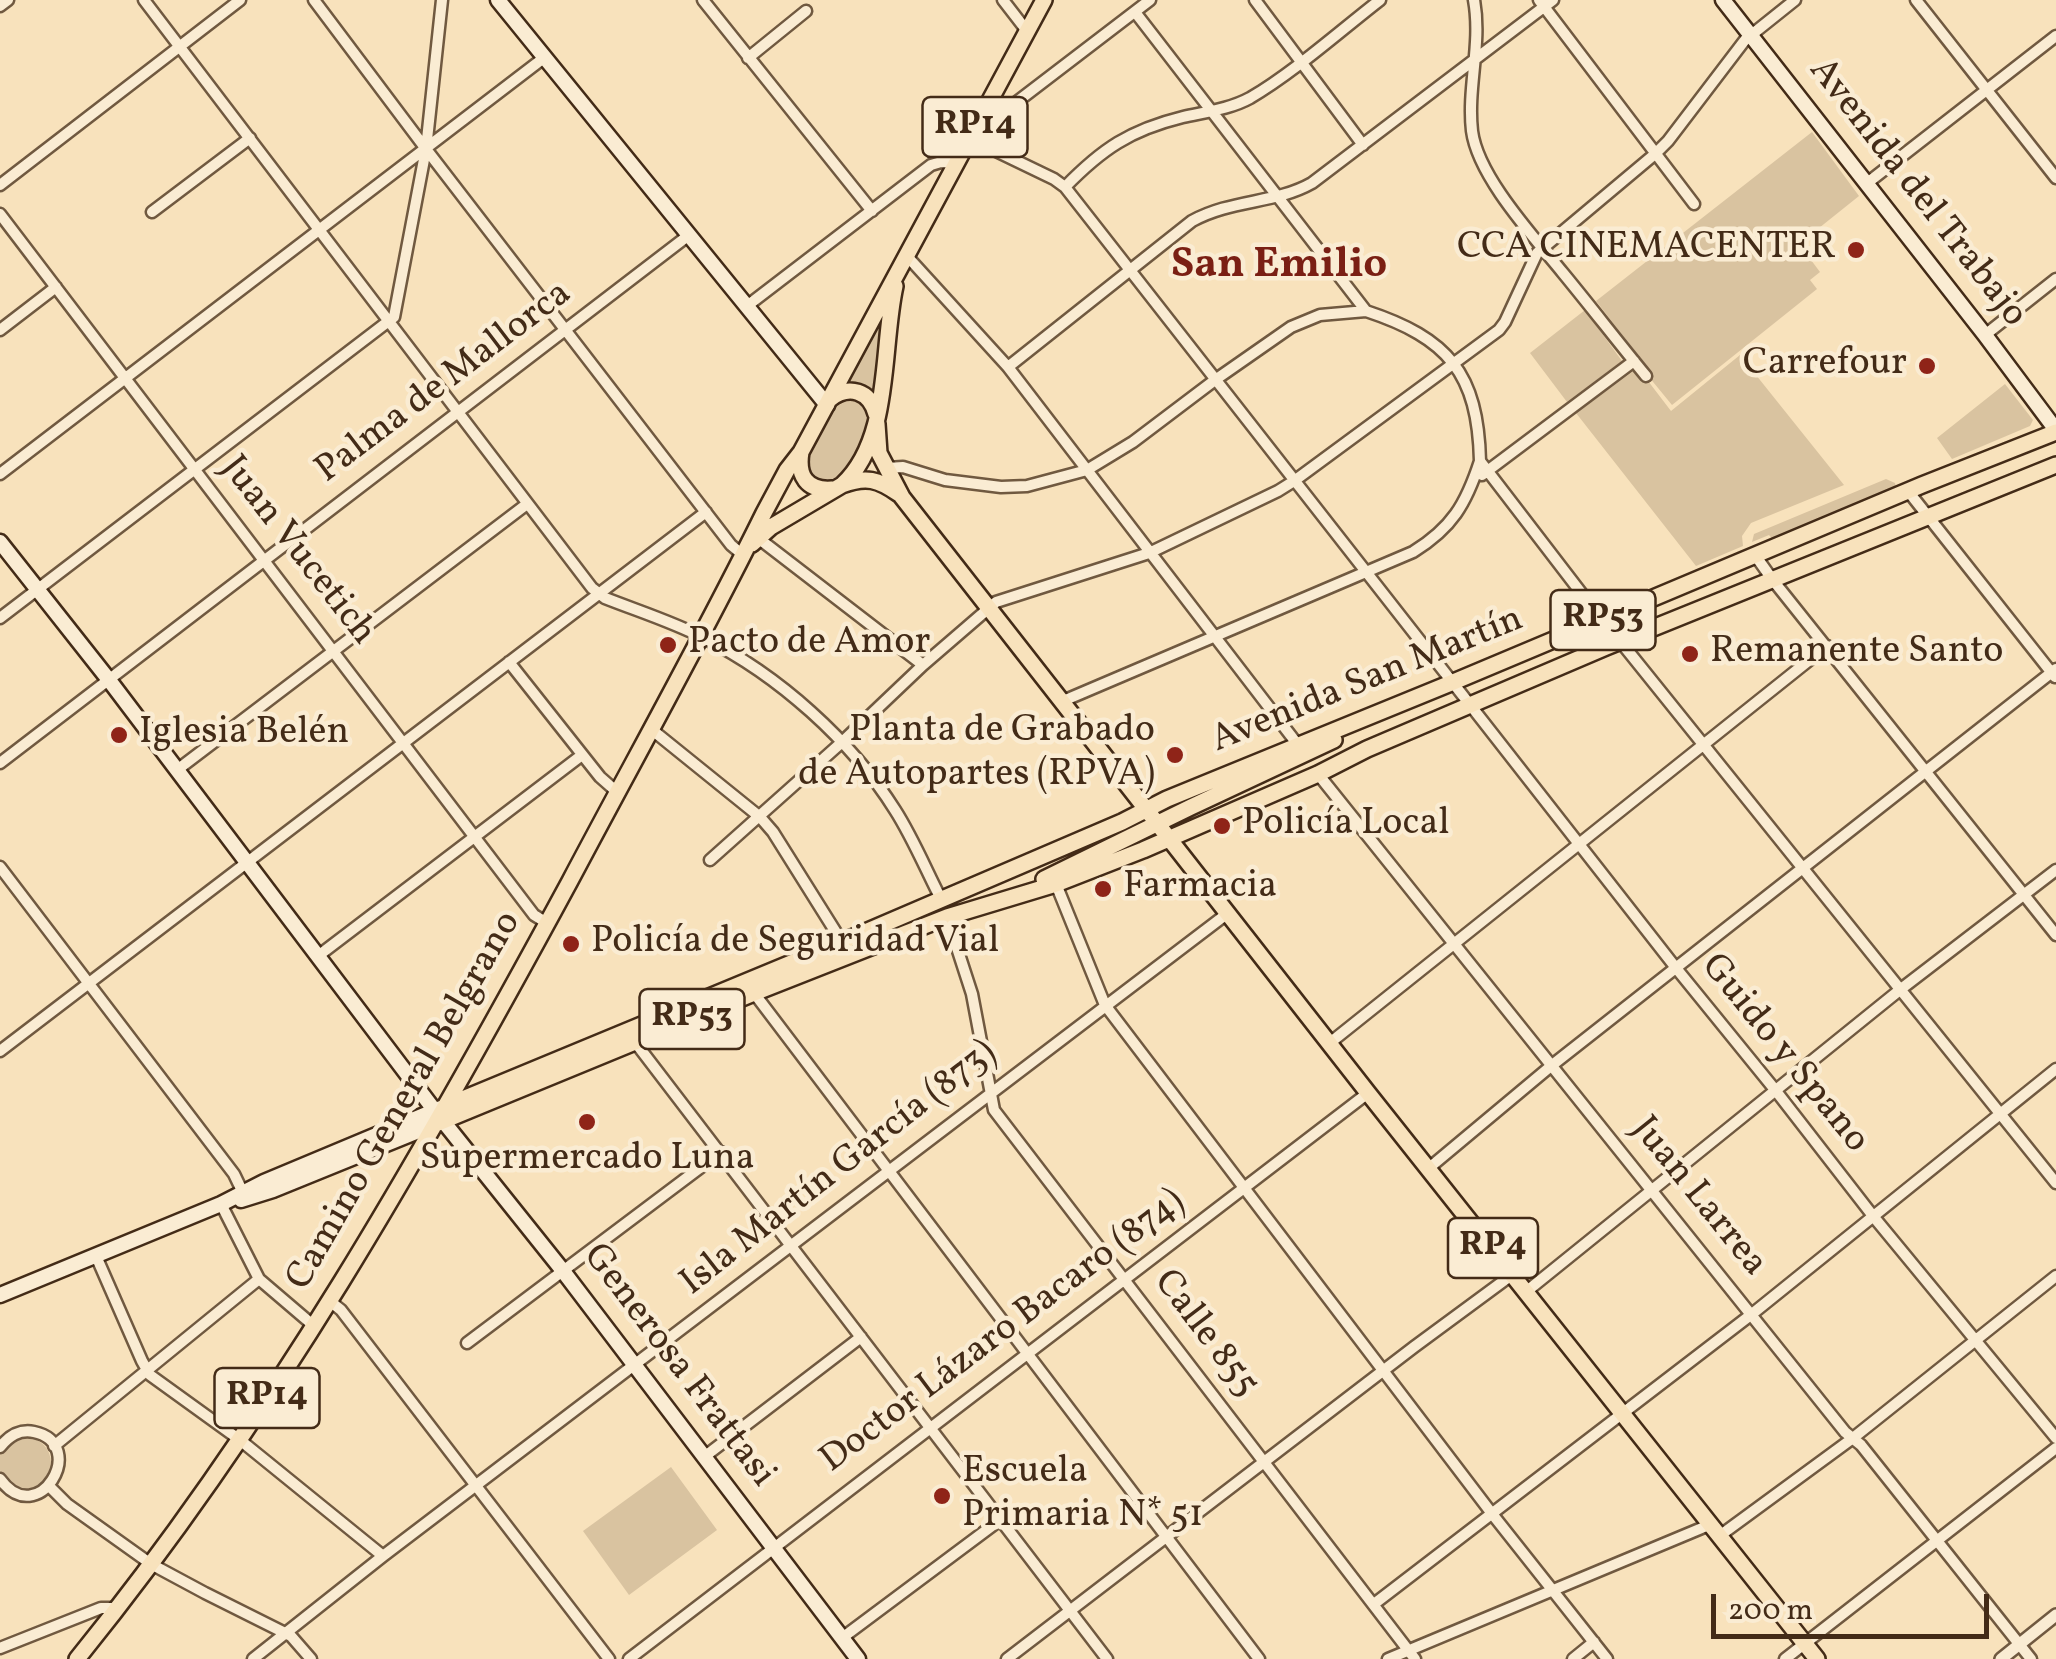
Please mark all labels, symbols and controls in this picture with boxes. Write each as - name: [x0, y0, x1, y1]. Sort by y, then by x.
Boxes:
- street label: Avenida del Trabajo: [1797, 50, 2035, 338]
- road number: RP14: [922, 97, 1028, 157]
- place label: CCA CINEMACENTER: [1457, 227, 1836, 273]
- marker: CCA CINEMACENTER: [1845, 239, 1867, 261]
- district label: San Emilio: [1171, 243, 1387, 293]
- street label: Palma de Mallorca: [308, 273, 582, 495]
- place label: Carrefour: [1743, 343, 1907, 389]
- marker: Carrefour: [1916, 355, 1938, 377]
- street label: Juan Vucetich: [208, 448, 384, 656]
- road number: RP53: [1550, 590, 1656, 650]
- street label: Avenida San Martín: [1205, 599, 1531, 765]
- place label: Pacto de Amor: [688, 622, 930, 668]
- place label: Remanente Santo: [1710, 631, 2004, 677]
- marker: Pacto de Amor: [657, 634, 679, 656]
- marker: Remanente Santo: [1679, 643, 1701, 665]
- place label: Planta de Grabado de Autopartes (RPVA): [798, 710, 1155, 799]
- place label: Iglesia Belén: [139, 712, 349, 758]
- marker: Iglesia Belén: [108, 724, 130, 746]
- marker: Planta de Grabado de Autopartes (RPVA): [1164, 744, 1186, 766]
- place label: Policía Local: [1242, 803, 1450, 849]
- marker: Policía Local: [1211, 815, 1233, 837]
- place label: Farmacia: [1123, 866, 1277, 912]
- marker: Farmacia: [1092, 878, 1114, 900]
- street label: Camino General Belgrano: [279, 904, 533, 1300]
- place label: Policía de Seguridad Vial: [591, 921, 999, 967]
- marker: Policía de Seguridad Vial: [560, 933, 582, 955]
- street label: Guido y Spano: [1689, 946, 1877, 1164]
- road number: RP53: [640, 989, 744, 1049]
- street label: Isla Martín García (873): [673, 1032, 1007, 1308]
- street label: Juan Larrea: [1619, 1109, 1775, 1287]
- marker: Supermercado Luna: [576, 1111, 598, 1133]
- place label: Supermercado Luna: [419, 1138, 755, 1184]
- street label: Doctor Lázaro Bacaro (874): [813, 1181, 1195, 1485]
- road number: RP4: [1448, 1218, 1538, 1278]
- street label: Generosa Frattasi: [571, 1236, 783, 1498]
- street label: Calle 855: [1141, 1262, 1267, 1408]
- road number: RP14: [214, 1368, 320, 1428]
- place label: Escuela Primaria N* 51: [962, 1451, 1204, 1540]
- marker: Escuela Primaria N* 51: [931, 1485, 953, 1507]
- scale bar: [1716, 1574, 1994, 1636]
- text: 200 m: [1728, 1590, 1813, 1632]

